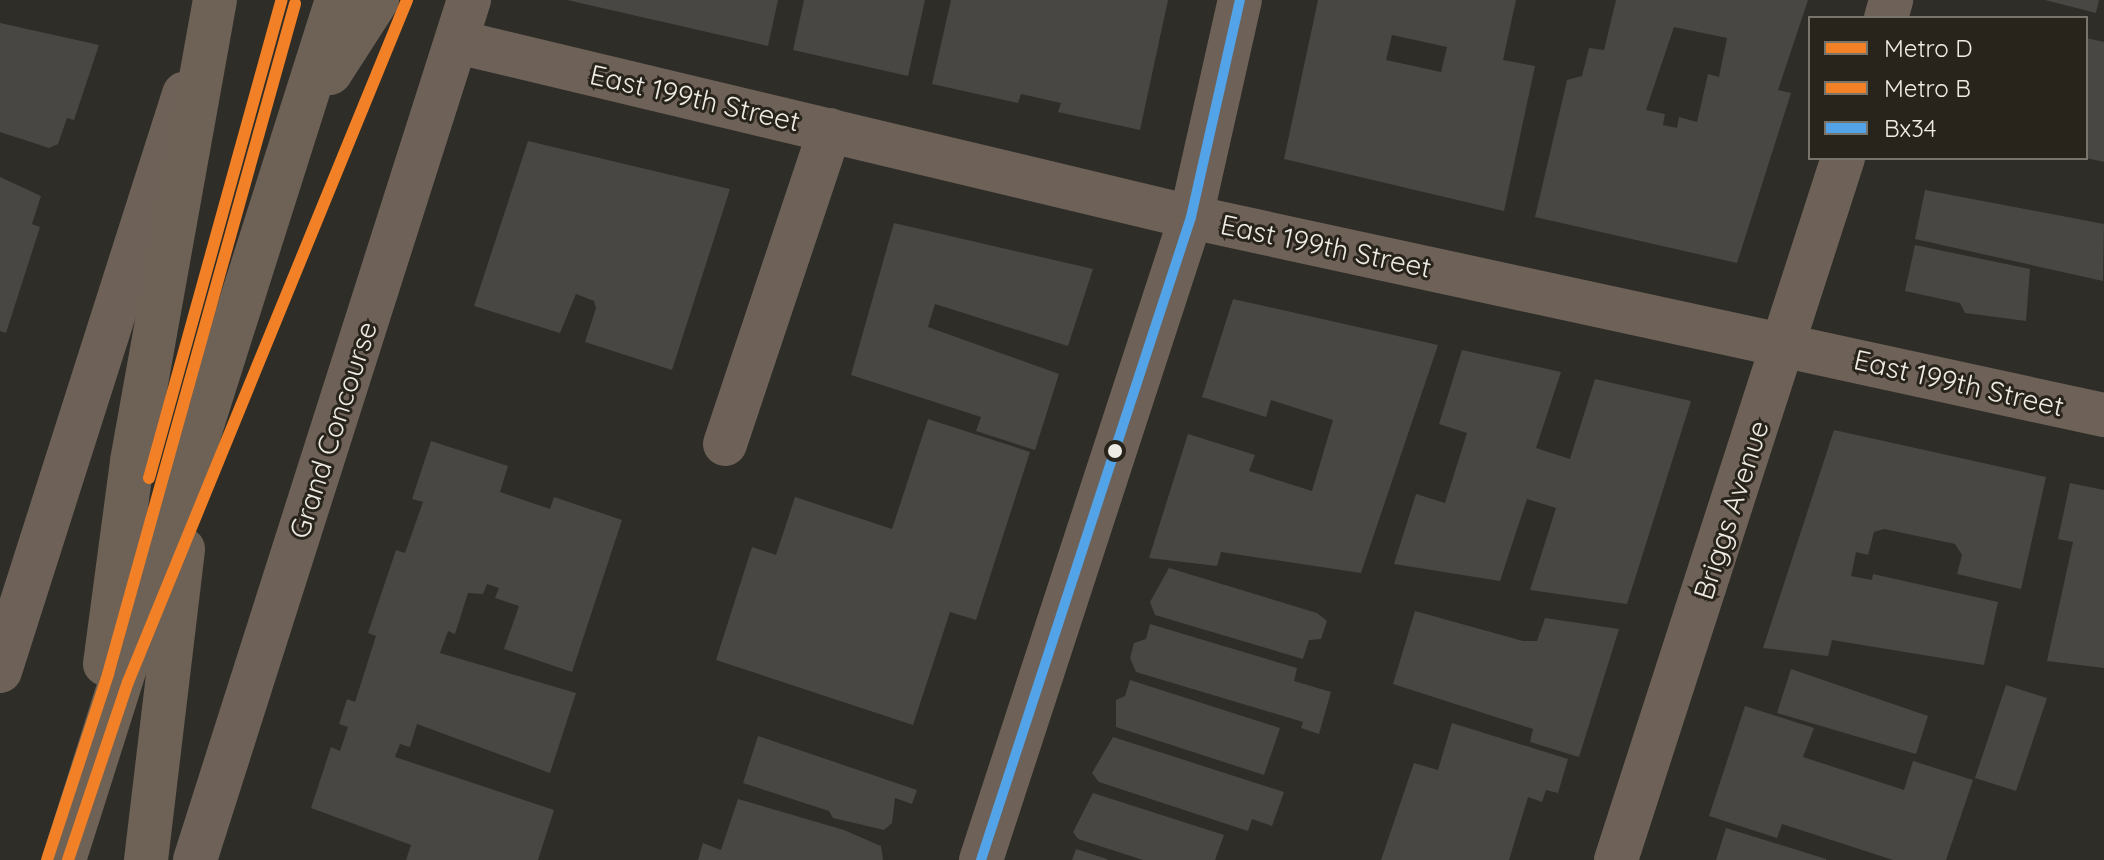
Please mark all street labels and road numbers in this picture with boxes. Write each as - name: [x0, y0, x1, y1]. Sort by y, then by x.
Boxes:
- street label: East 199th Street: [587, 58, 803, 138]
- street label: East 199th Street: [1218, 207, 1434, 285]
- street label: Grand Concourse: [282, 317, 384, 543]
- street label: East 199th Street: [1851, 343, 2067, 423]
- street label: Briggs Avenue: [1686, 416, 1776, 604]

